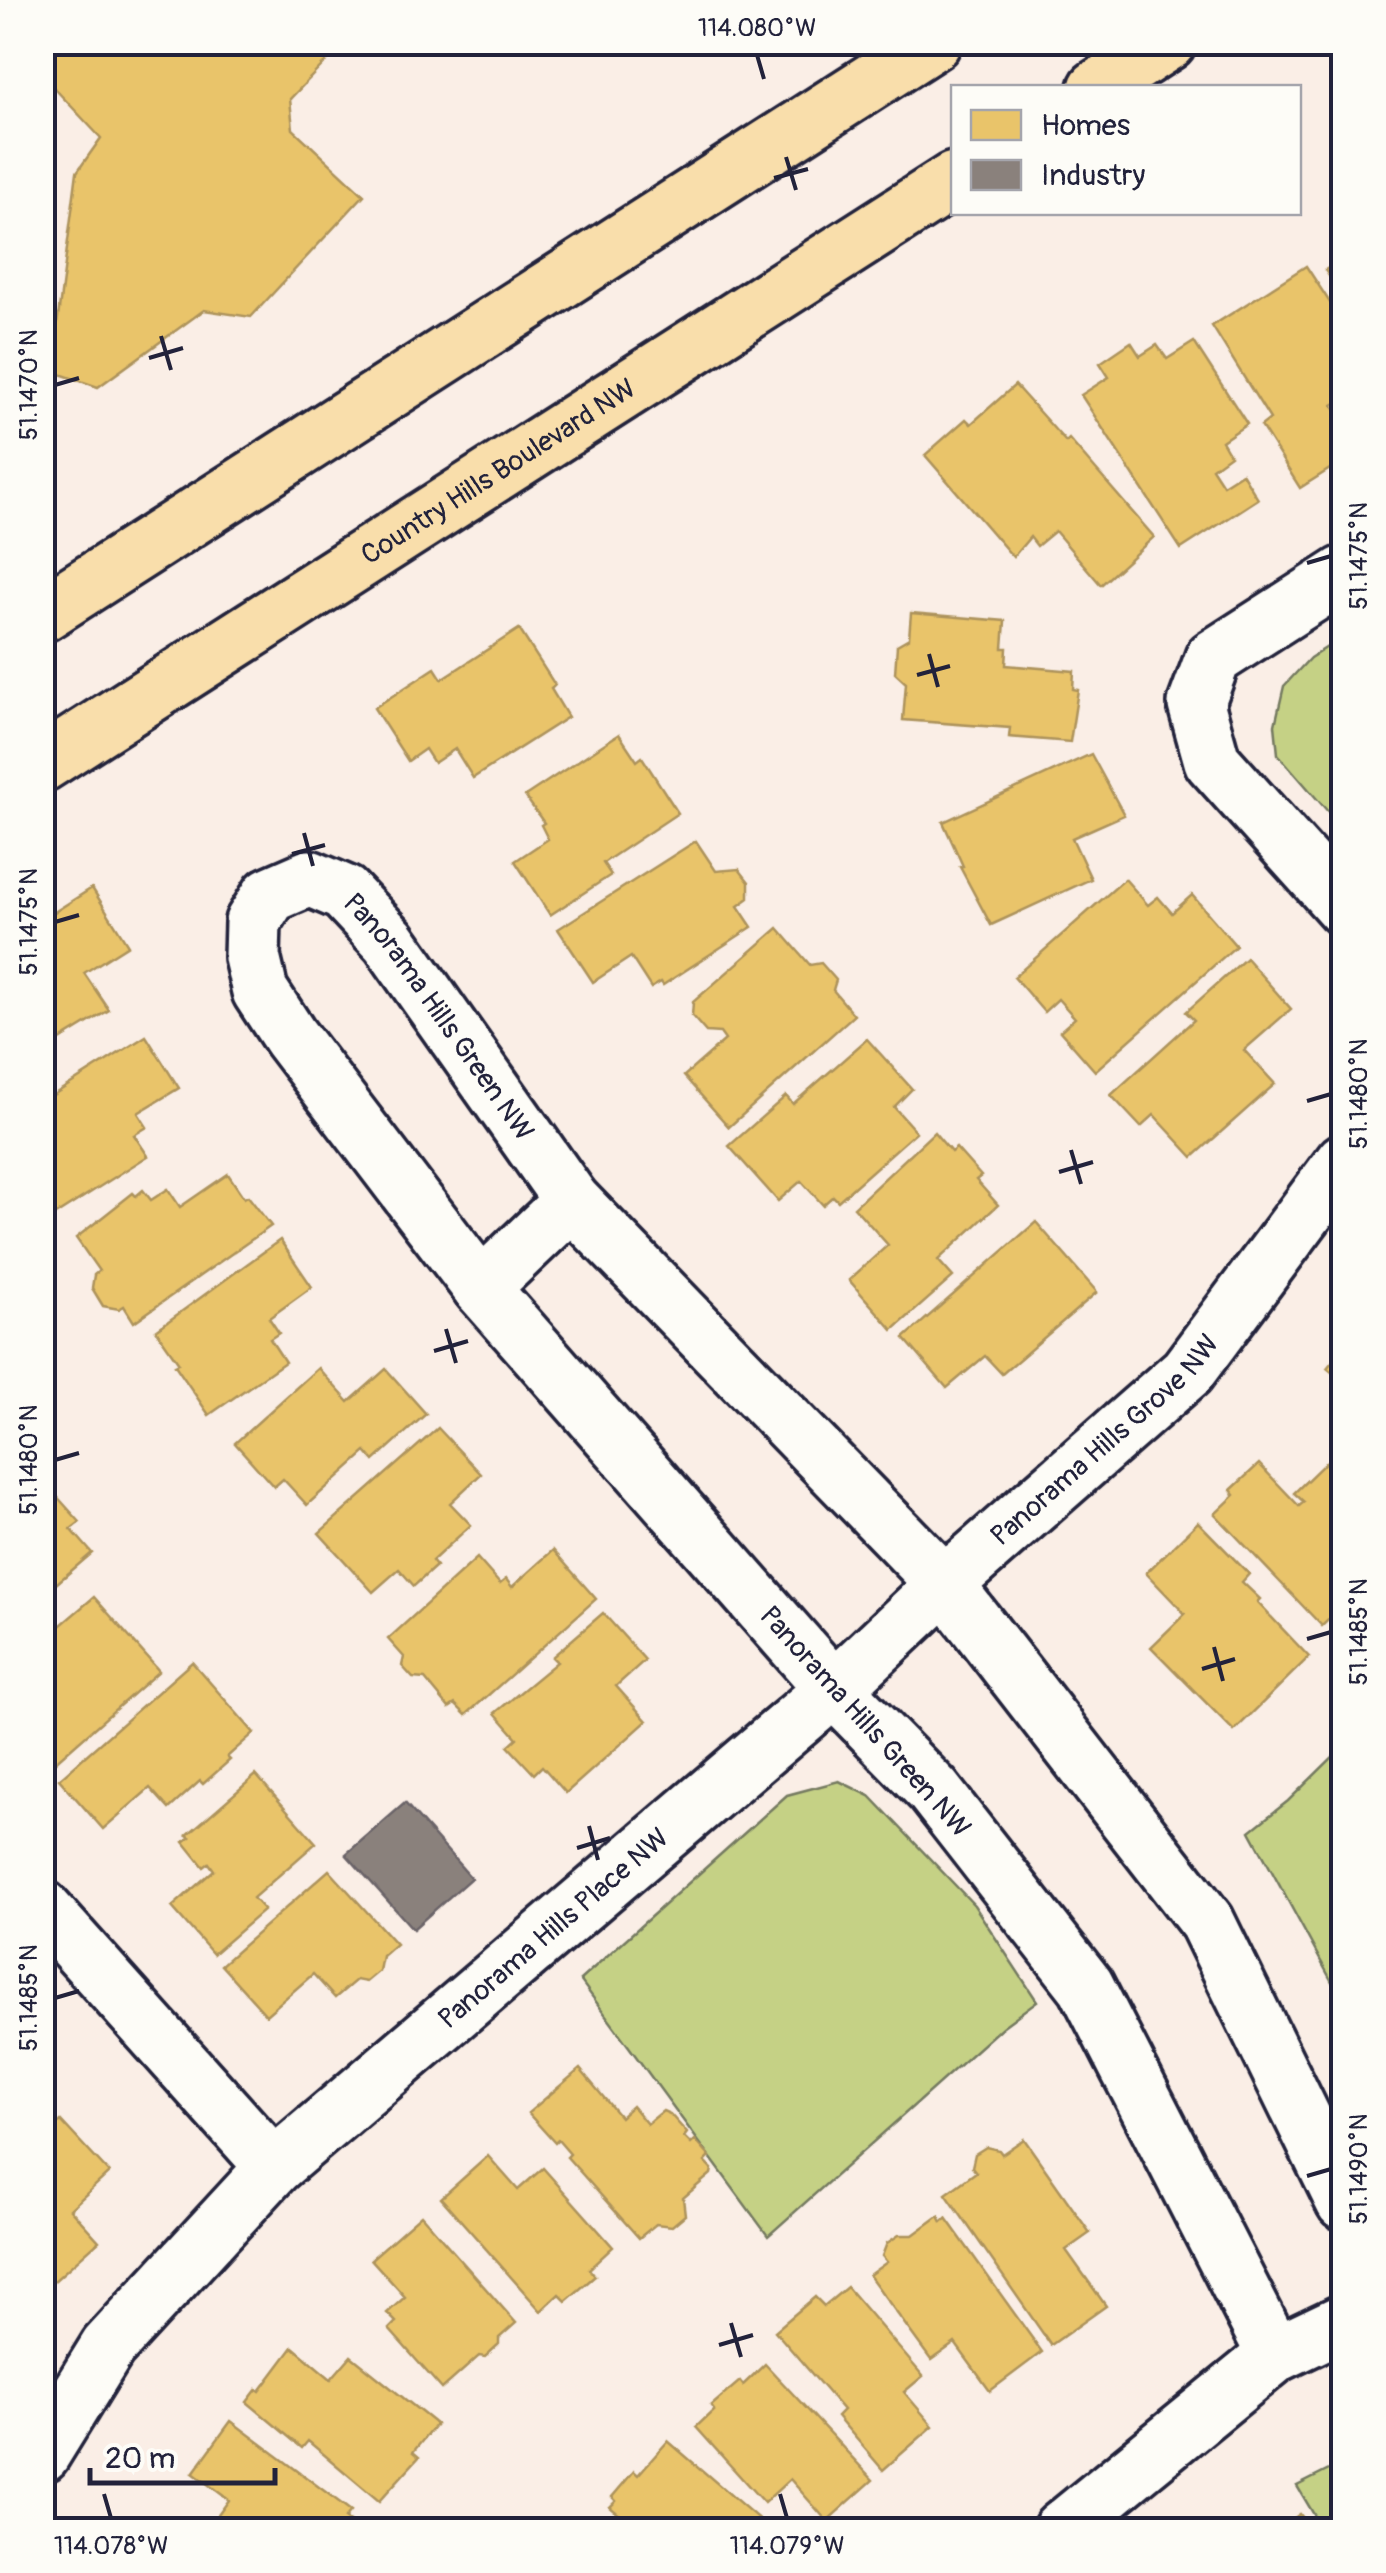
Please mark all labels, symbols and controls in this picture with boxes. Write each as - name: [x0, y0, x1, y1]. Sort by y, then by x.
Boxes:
- text: 114.080°W: [698, 13, 816, 44]
- legend: [951, 85, 1301, 215]
- text: Homes: [1041, 107, 1130, 144]
- text: Industry: [1041, 157, 1145, 194]
- text: 51.1470°N: [14, 329, 45, 441]
- street label: Country Hills Boulevard NW: [355, 371, 642, 573]
- text: 51.1475°N: [1344, 502, 1375, 610]
- text: 51.1475°N: [14, 868, 45, 976]
- street label: Panorama Hills Green NW: [336, 886, 542, 1148]
- text: 51.1480°N: [1344, 1039, 1375, 1149]
- street label: Panorama Hills Grove NW: [983, 1327, 1227, 1553]
- text: 51.1480°N: [14, 1405, 45, 1515]
- text: 51.1485°N: [1344, 1578, 1375, 1686]
- street label: Panorama Hills Green NW: [752, 1599, 978, 1845]
- street label: Panorama Hills Place NW: [431, 1820, 676, 2037]
- text: 51.1485°N: [14, 1944, 45, 2052]
- text: 51.1490°N: [1344, 2114, 1375, 2224]
- scale bar: [90, 2423, 275, 2485]
- text: 20 m: [105, 2440, 175, 2477]
- text: 114.078°W: [54, 2531, 168, 2562]
- text: 114.079°W: [729, 2531, 845, 2562]

